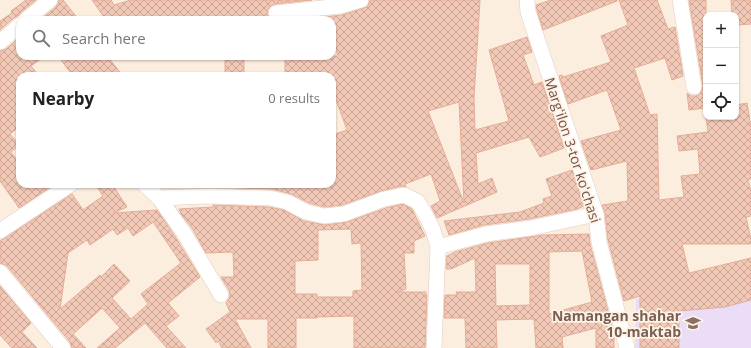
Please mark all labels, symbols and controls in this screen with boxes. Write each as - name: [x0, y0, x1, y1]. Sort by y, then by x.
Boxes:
- map controls: [703, 12, 739, 120]
- button: +: [703, 12, 739, 48]
- search box: [16, 16, 336, 60]
- icon: search: [30, 27, 52, 49]
- text: Search here: [62, 28, 146, 48]
- button: −: [703, 48, 739, 84]
- street label: Margʻilon 3-tor koʻchasi: [540, 75, 606, 225]
- button: locate: [703, 84, 739, 120]
- text: Nearby: [32, 87, 94, 110]
- text: 0 results: [268, 89, 320, 107]
- place label: Namangan shahar 10-maktab: [552, 306, 682, 341]
- school or university icon: Namangan shahar 10-maktab: [684, 314, 702, 332]

